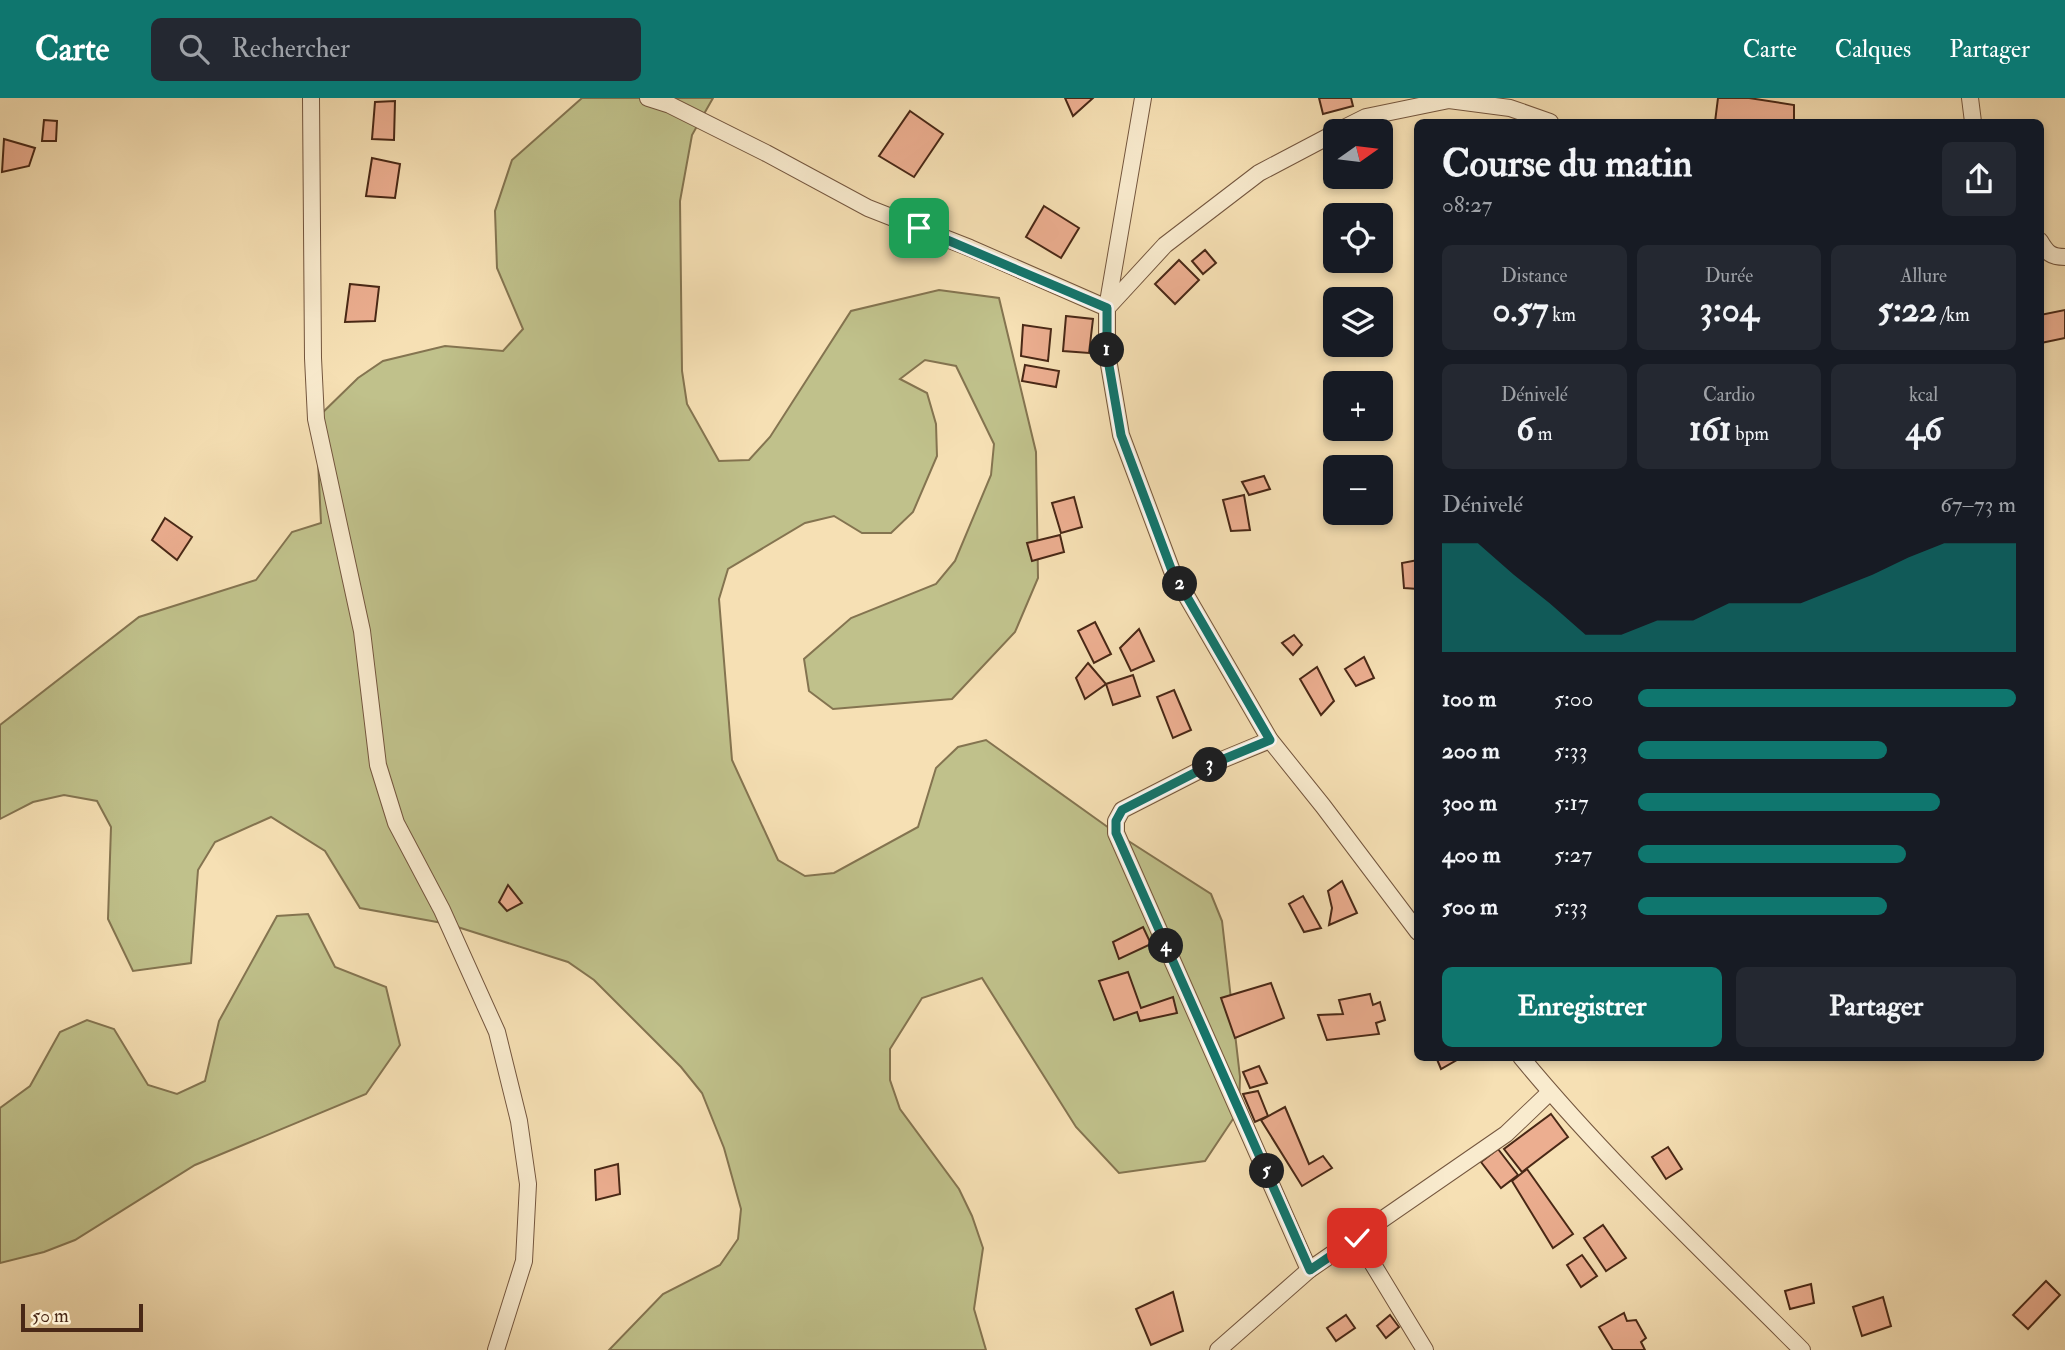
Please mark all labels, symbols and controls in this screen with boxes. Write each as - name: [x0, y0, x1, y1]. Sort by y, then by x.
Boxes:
- search box: [151, 18, 641, 81]
- text: Carte: [35, 29, 109, 70]
- icon: search: [175, 30, 213, 68]
- text: Rechercher: [231, 33, 350, 65]
- text: Carte: [1743, 34, 1797, 65]
- text: Calques: [1835, 34, 1911, 65]
- text: Partager: [1949, 34, 2030, 65]
- north arrow: [1323, 119, 1393, 189]
- map controls: [1323, 119, 1393, 525]
- text: Course du matin: [1442, 140, 1692, 188]
- button: share: [1942, 142, 2016, 216]
- text: 08:27: [1442, 190, 1492, 219]
- pin: [889, 198, 949, 258]
- button: locate: [1323, 203, 1393, 273]
- icon: arrive: [900, 209, 938, 247]
- text: Distance: [1501, 264, 1568, 288]
- text: Durée: [1705, 264, 1753, 288]
- text: Allure: [1900, 264, 1947, 288]
- button: layers: [1323, 287, 1393, 357]
- text: 0.57: [1493, 288, 1548, 332]
- text: 3:04: [1700, 288, 1758, 332]
- text: 5:22: [1878, 288, 1937, 332]
- text: km: [1548, 303, 1576, 327]
- text: /km: [1937, 303, 1970, 327]
- pin: 1: [1090, 332, 1124, 368]
- text: 1: [1103, 337, 1110, 361]
- button: +: [1323, 371, 1393, 441]
- text: Dénivelé: [1501, 383, 1568, 407]
- text: Cardio: [1703, 383, 1755, 407]
- text: kcal: [1909, 383, 1938, 407]
- text: 6: [1516, 407, 1534, 451]
- text: 161: [1689, 407, 1731, 451]
- text: 46: [1905, 407, 1942, 451]
- text: m: [1534, 422, 1553, 446]
- text: bpm: [1731, 422, 1769, 446]
- button: −: [1323, 455, 1393, 525]
- text: Dénivelé: [1442, 490, 1523, 519]
- text: 67–73 m: [1940, 490, 2016, 519]
- pin: 2: [1162, 566, 1198, 602]
- text: 2: [1175, 571, 1184, 595]
- text: 100 m: [1442, 684, 1496, 713]
- text: 5:00: [1554, 684, 1593, 713]
- text: 200 m: [1442, 736, 1500, 765]
- text: 5:33: [1554, 736, 1587, 765]
- pin: 3: [1192, 748, 1228, 782]
- text: 3: [1206, 752, 1213, 776]
- text: 300 m: [1442, 788, 1497, 817]
- text: 5:17: [1554, 788, 1589, 817]
- text: 400 m: [1442, 840, 1501, 869]
- text: 5:27: [1554, 840, 1592, 869]
- text: 500 m: [1442, 892, 1498, 921]
- text: 5:33: [1554, 892, 1587, 921]
- pin: 4: [1148, 928, 1184, 964]
- text: 4: [1160, 933, 1171, 957]
- button: Enregistrer: [1442, 967, 1722, 1047]
- button: Partager: [1736, 967, 2016, 1047]
- pin: 5: [1250, 1154, 1284, 1188]
- text: 5: [1262, 1158, 1271, 1182]
- pin: [1327, 1208, 1387, 1268]
- icon: check: [1338, 1219, 1376, 1257]
- scale bar: [21, 1301, 144, 1333]
- text: 50 m: [32, 1304, 69, 1328]

